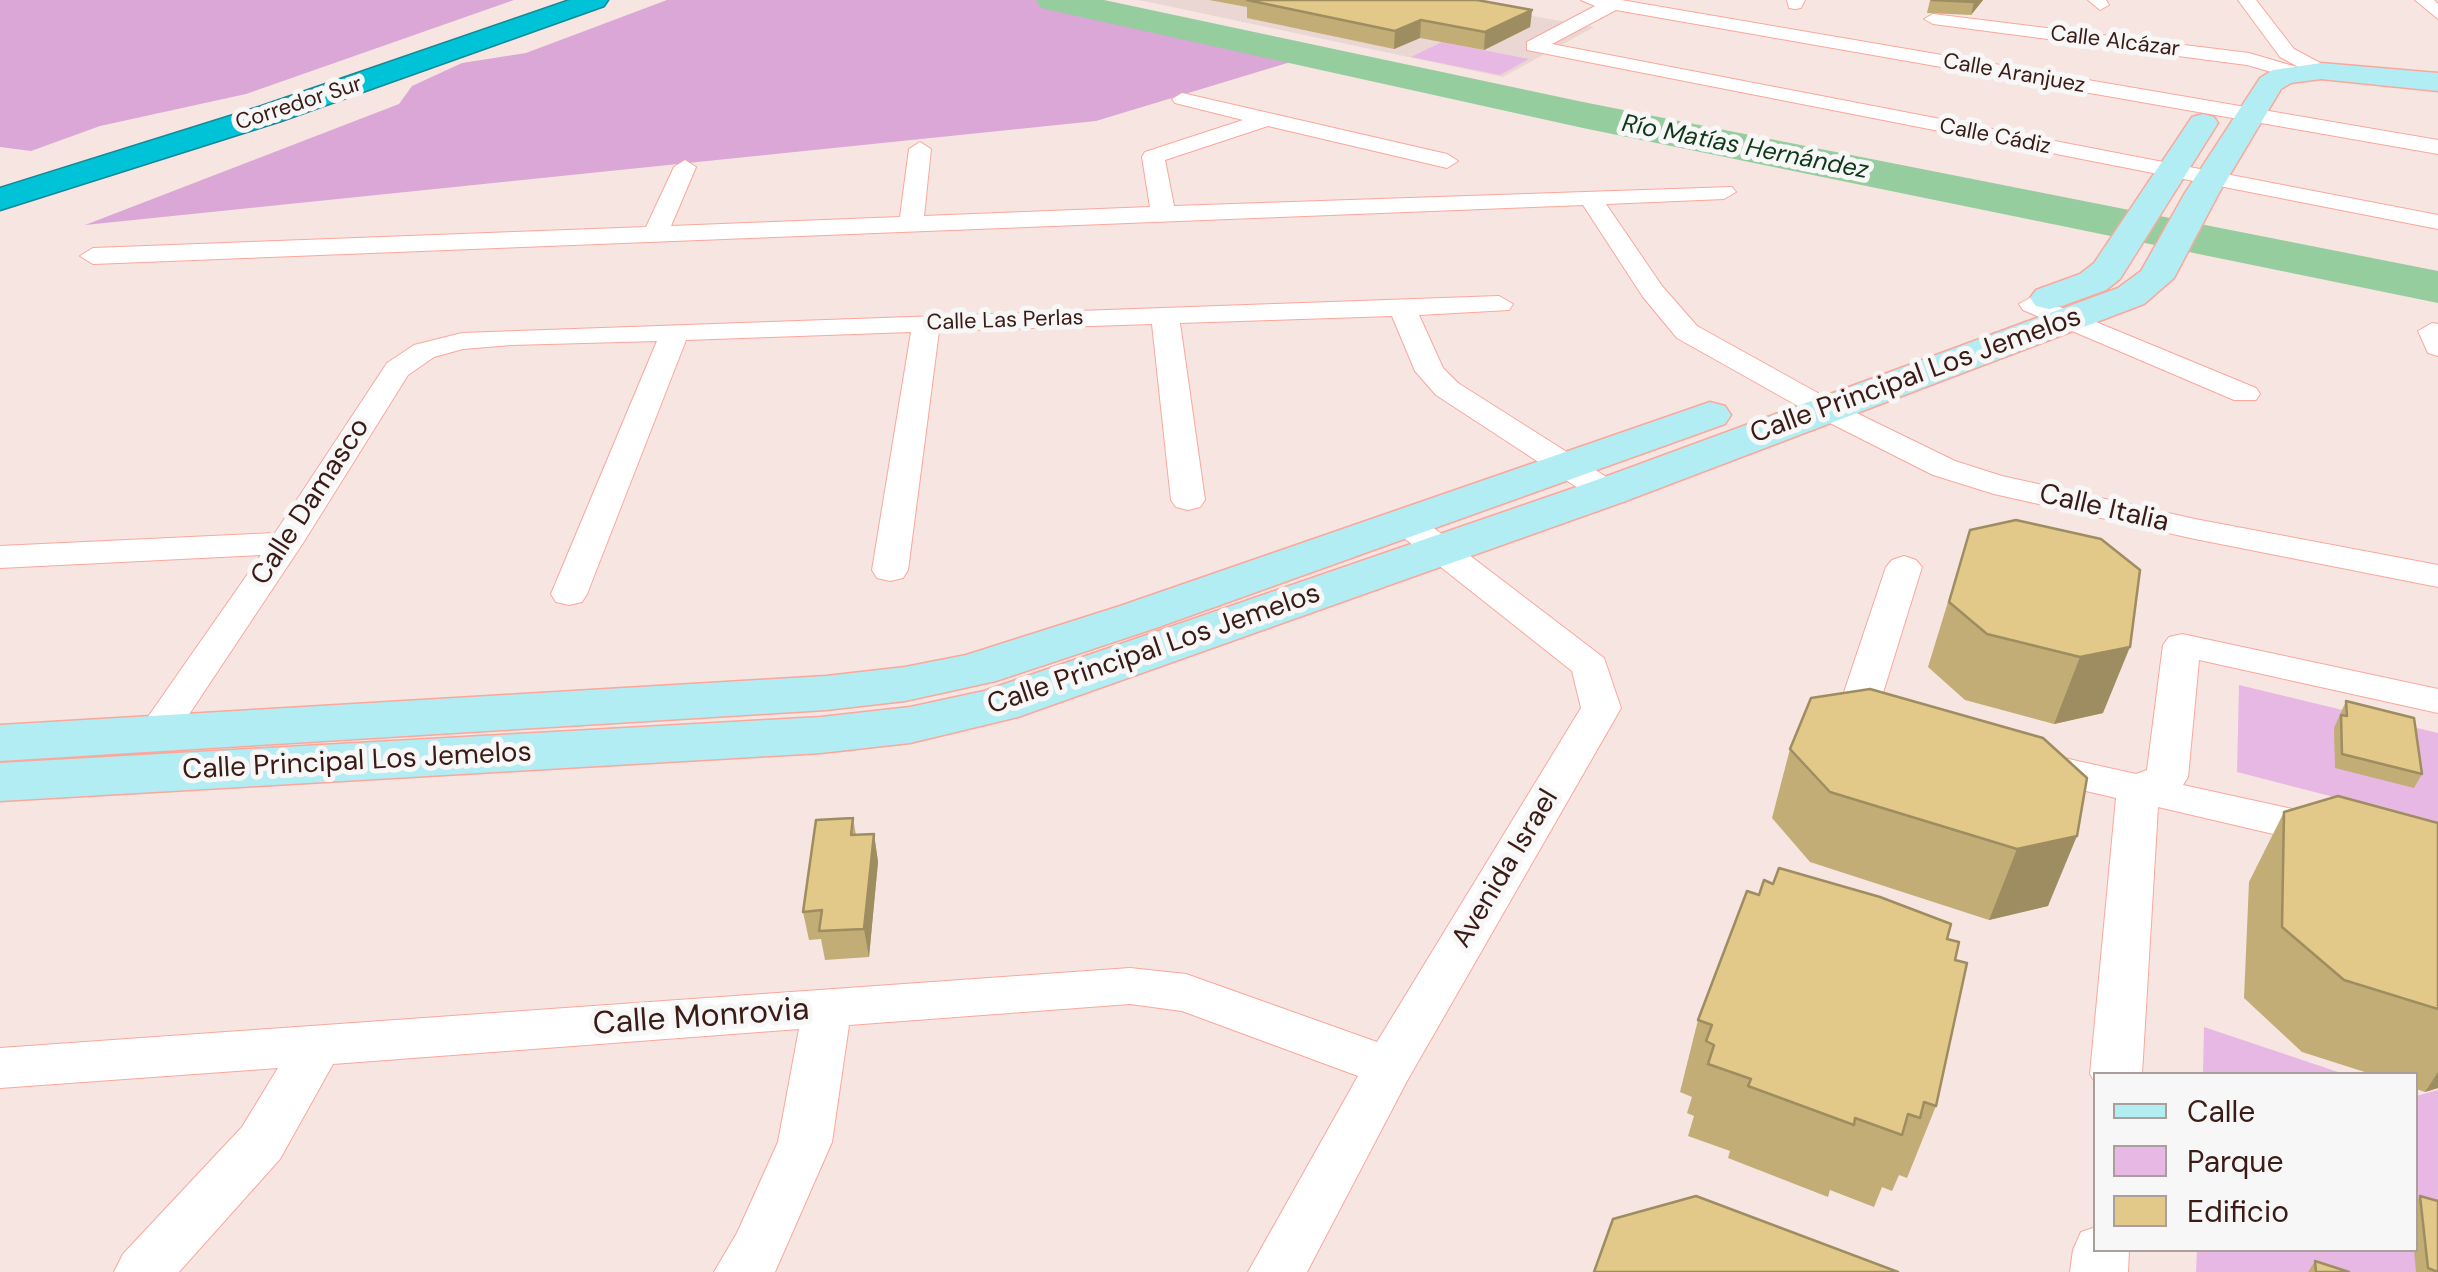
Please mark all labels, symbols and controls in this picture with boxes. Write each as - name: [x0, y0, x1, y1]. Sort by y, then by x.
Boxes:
- street label: Calle Alcázar: [2049, 21, 2181, 63]
- street label: Calle Aranjuez: [1941, 49, 2087, 99]
- street label: Corredor Sur: [232, 71, 366, 137]
- water label: Río Matías Hernández: [1619, 109, 1871, 187]
- street label: Calle Cádiz: [1937, 113, 2053, 161]
- street label: Calle Principal Los Jemelos: [1746, 300, 2086, 452]
- street label: Calle Las Perlas: [926, 305, 1084, 337]
- street label: Calle Damasco: [244, 412, 378, 592]
- street label: Calle Italia: [2036, 478, 2172, 540]
- street label: Calle Principal Los Jemelos: [983, 577, 1325, 723]
- street label: Calle Principal Los Jemelos: [182, 736, 532, 788]
- street label: Avenida Israel: [1446, 784, 1566, 954]
- street label: Calle Monrovia: [591, 991, 811, 1045]
- legend: [2093, 1072, 2418, 1252]
- text: Calle: [2187, 1092, 2255, 1131]
- text: Parque: [2187, 1142, 2284, 1181]
- text: Edificio: [2187, 1192, 2289, 1231]

